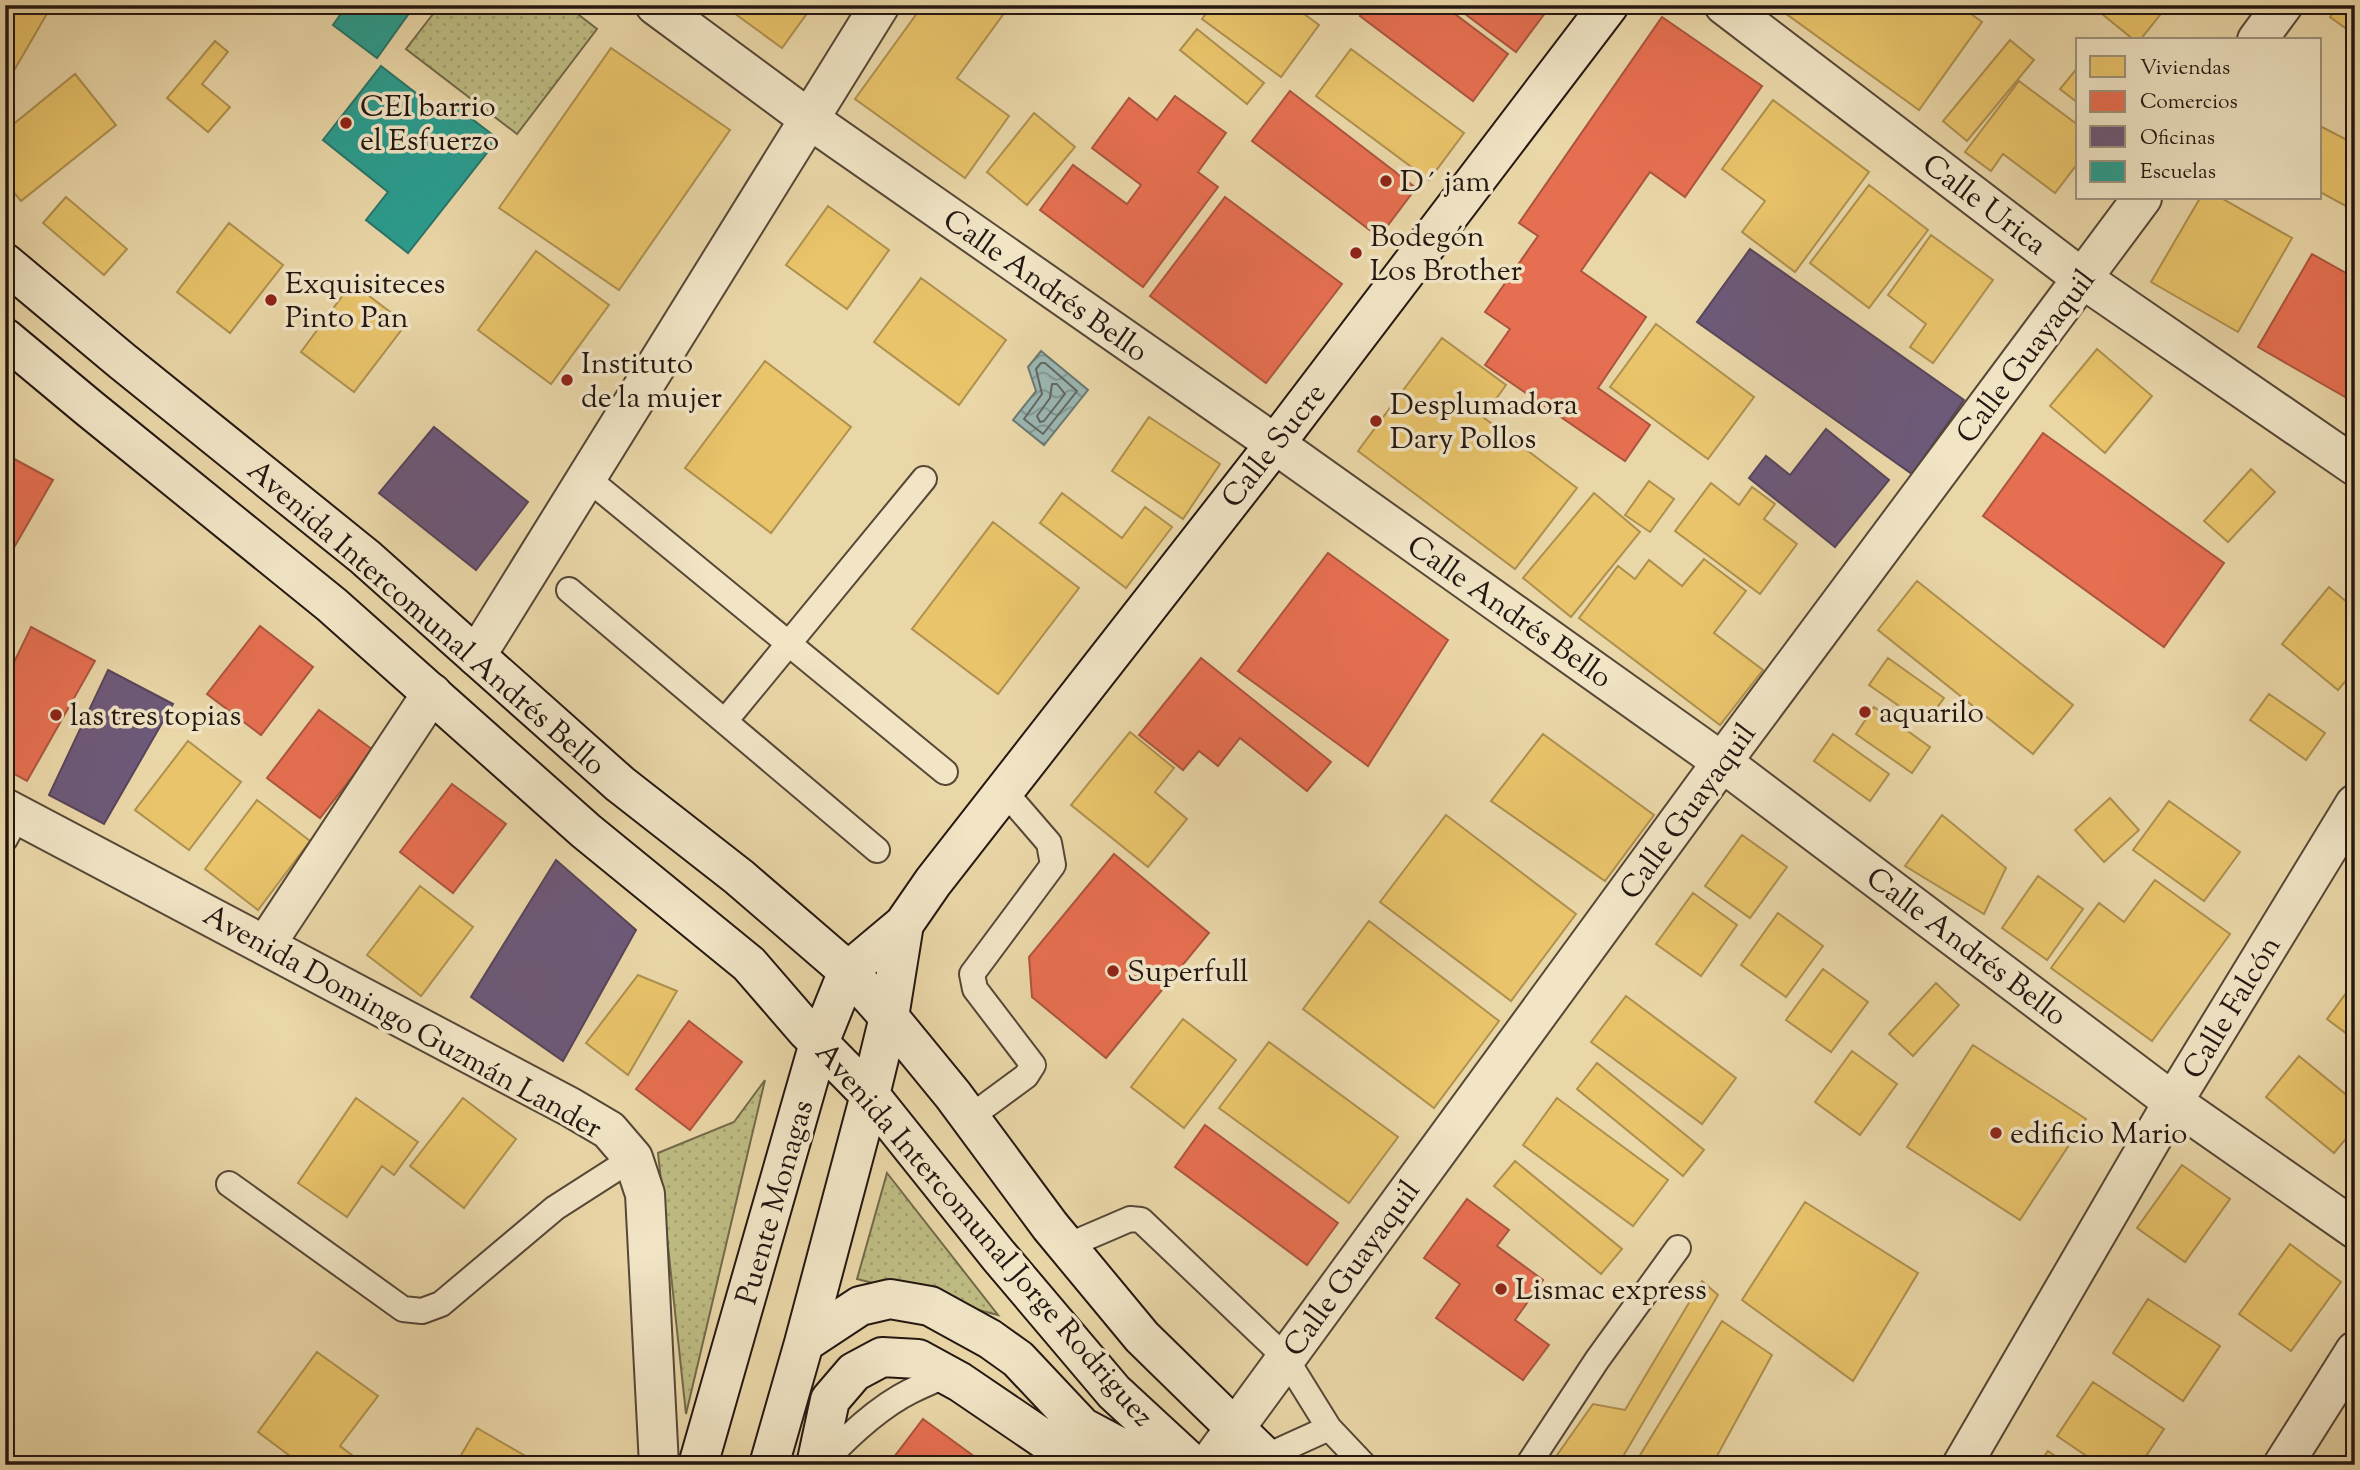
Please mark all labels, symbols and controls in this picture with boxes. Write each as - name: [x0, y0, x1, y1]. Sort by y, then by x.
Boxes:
- legend: [2076, 38, 2322, 200]
- text: Viviendas: [2140, 54, 2230, 84]
- place label: CEI barrio el Esfuerzo: [360, 87, 499, 164]
- text: Comercios: [2140, 88, 2238, 118]
- marker: CEI barrio el Esfuerzo: [338, 115, 354, 131]
- text: Oficinas: [2140, 124, 2215, 154]
- street label: Calle Urica: [1912, 145, 2055, 267]
- text: Escuelas: [2140, 158, 2216, 188]
- place label: D´ jam: [1400, 162, 1491, 205]
- marker: D´ jam: [1378, 173, 1394, 189]
- street label: Calle Andrés Bello: [933, 200, 1156, 374]
- place label: Bodegón Los Brother: [1370, 217, 1522, 294]
- marker: Bodegón Los Brother: [1348, 245, 1364, 261]
- street label: Calle Guayaquil: [1947, 261, 2107, 454]
- place label: Exquisiteces Pinto Pan: [285, 264, 445, 341]
- marker: Exquisiteces Pinto Pan: [263, 292, 279, 308]
- place label: Instituto de la mujer: [581, 344, 722, 421]
- marker: Instituto de la mujer: [559, 372, 575, 388]
- street label: Calle Sucre: [1212, 375, 1338, 518]
- place label: Desplumadora Dary Pollos: [1390, 385, 1578, 462]
- marker: Desplumadora Dary Pollos: [1368, 413, 1384, 429]
- street label: Avenida Intercomunal Andrés Bello: [237, 451, 614, 787]
- street label: Calle Andrés Bello: [1397, 526, 1620, 700]
- place label: aquarilo: [1879, 693, 1984, 736]
- place label: las tres topias: [70, 696, 241, 739]
- marker: aquarilo: [1857, 704, 1873, 720]
- marker: las tres topias: [48, 707, 64, 723]
- street label: Calle Guayaquil: [1610, 715, 1768, 909]
- street label: Calle Andrés Bello: [1856, 858, 2075, 1038]
- street label: Avenida Domingo Guzmán Lander: [194, 895, 609, 1151]
- street label: Calle Falcón: [2173, 928, 2293, 1088]
- place label: Superfull: [1127, 952, 1248, 995]
- marker: Superfull: [1105, 963, 1121, 979]
- street label: Avenida Intercomunal Jorge Rodriguez: [804, 1034, 1163, 1437]
- street label: Puente Monagas: [727, 1095, 826, 1310]
- place label: edificio Mario: [2010, 1114, 2187, 1157]
- marker: edificio Mario: [1988, 1125, 2004, 1141]
- street label: Calle Guayaquil: [1274, 1172, 1432, 1366]
- place label: Lismac express: [1515, 1270, 1707, 1313]
- marker: Lismac express: [1493, 1281, 1509, 1297]

